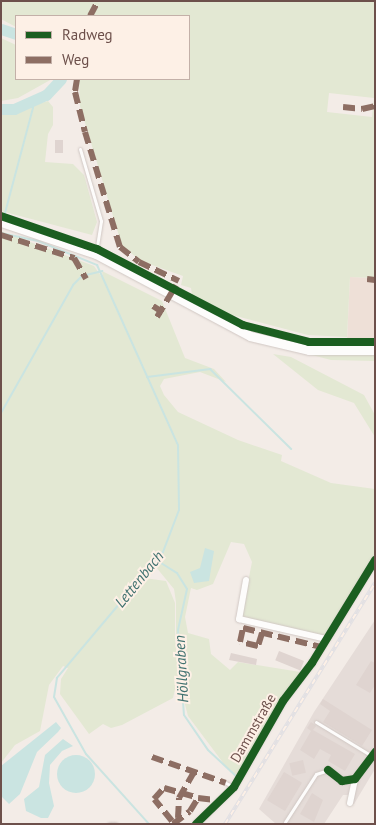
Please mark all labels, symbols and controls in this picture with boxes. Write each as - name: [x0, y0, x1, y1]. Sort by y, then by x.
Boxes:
- legend: [15, 15, 190, 80]
- text: Radweg: [62, 25, 113, 44]
- text: Weg: [62, 50, 89, 69]
- water label: Lettenbach: [111, 547, 167, 611]
- water label: Höllgraben: [170, 635, 192, 703]
- street label: Dammstraße: [227, 691, 279, 765]

